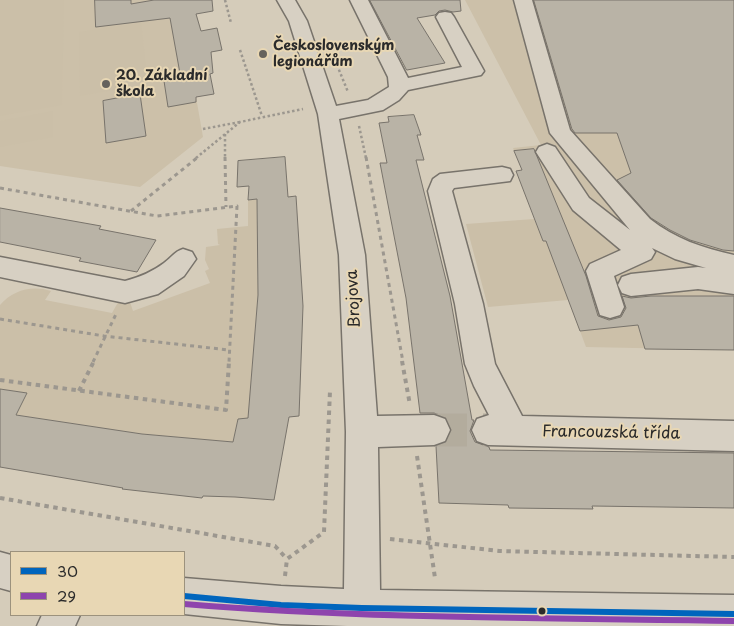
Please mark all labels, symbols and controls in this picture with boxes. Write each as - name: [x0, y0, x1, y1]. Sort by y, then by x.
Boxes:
- place label: Československým legionářům: [273, 38, 394, 70]
- marker: Československým legionářům: [257, 48, 269, 60]
- place label: 20. Základní škola: [116, 68, 207, 100]
- marker: 20. Základní škola: [100, 78, 112, 90]
- street label: Brojova: [343, 269, 365, 329]
- street label: Francouzská třída: [542, 422, 680, 444]
- legend: [10, 551, 185, 616]
- text: 30: [57, 559, 78, 582]
- text: 29: [57, 584, 76, 607]
- unlabelled marker: [537, 606, 547, 616]

